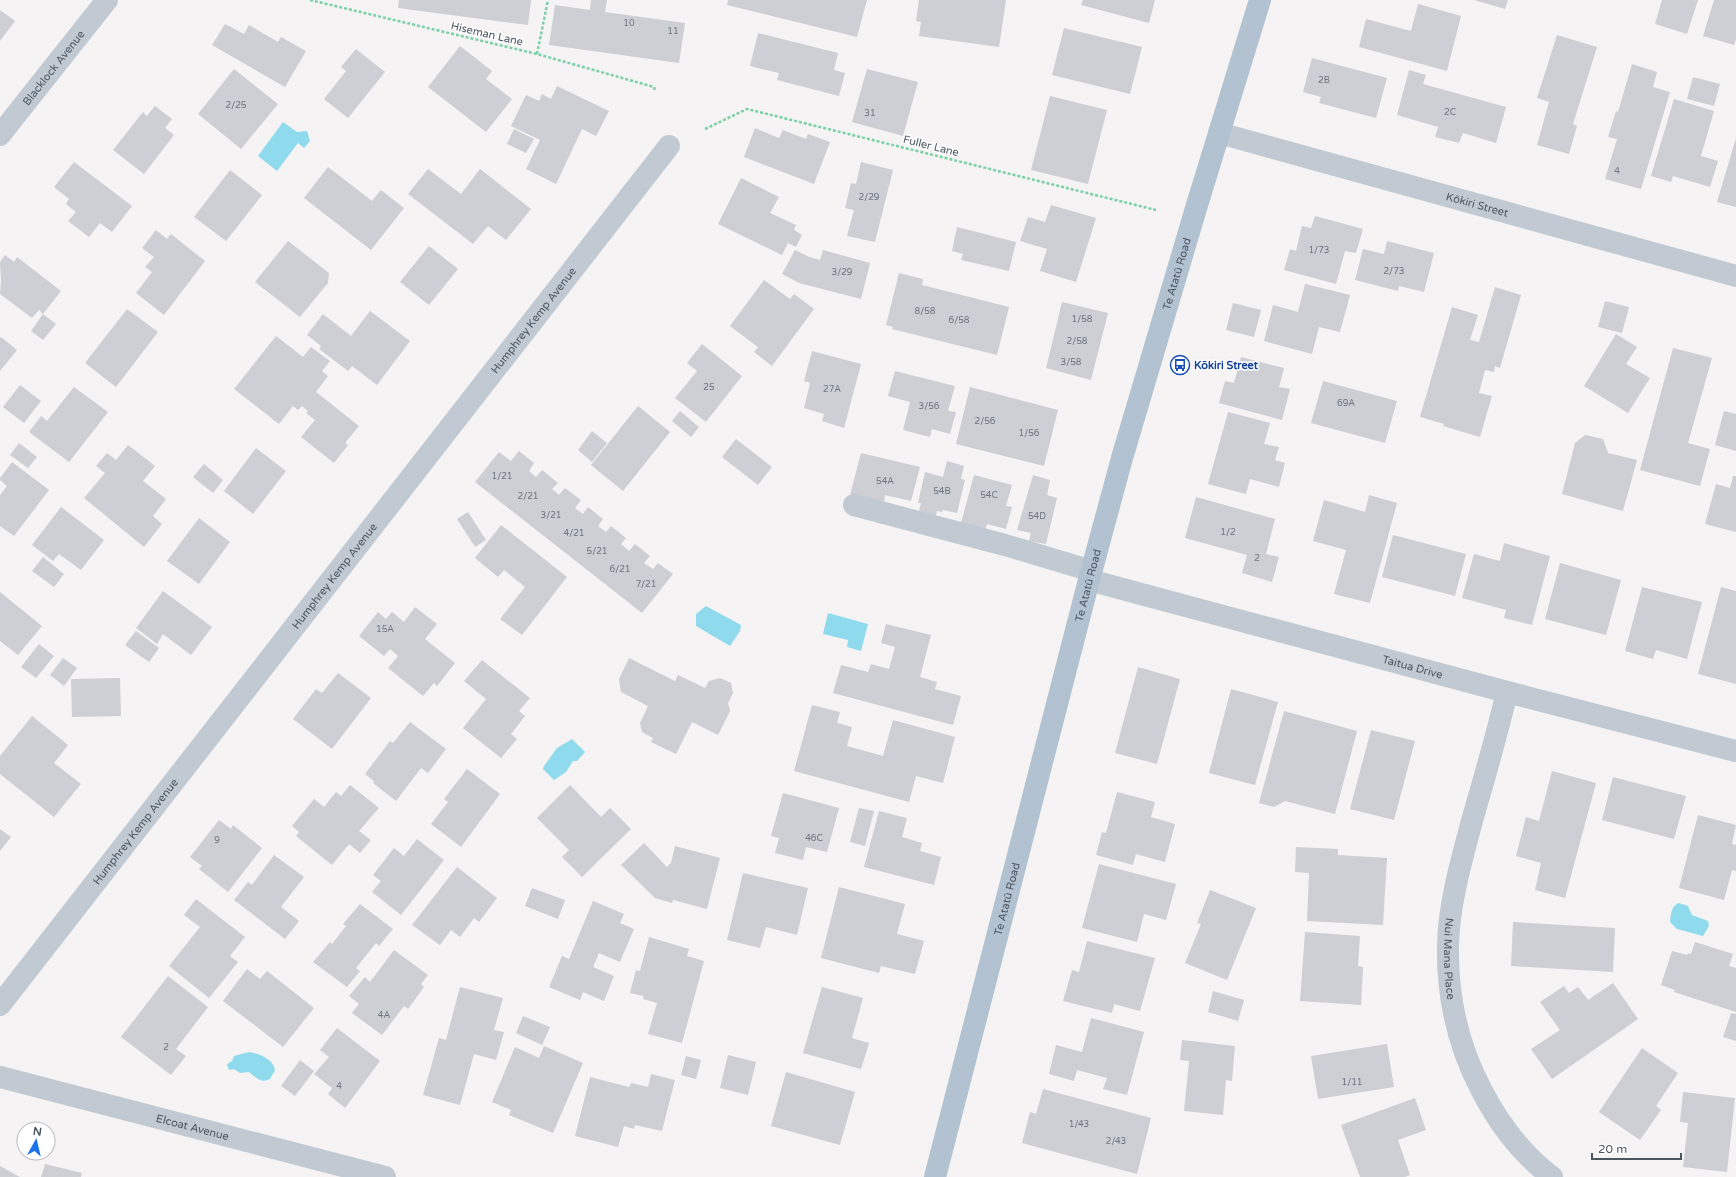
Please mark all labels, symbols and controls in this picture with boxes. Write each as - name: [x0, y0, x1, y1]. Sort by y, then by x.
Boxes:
- house number: 10: [623, 18, 635, 29]
- street label: Hiseman Lane: [450, 19, 524, 49]
- house number: 11: [667, 26, 679, 37]
- street label: Blacklock Avenue: [20, 28, 87, 108]
- house number: 2B: [1318, 75, 1330, 86]
- house number: 2/25: [226, 100, 247, 111]
- house number: 2C: [1444, 107, 1456, 118]
- house number: 31: [864, 108, 876, 119]
- street label: Fuller Lane: [902, 133, 960, 159]
- house number: 4: [1614, 166, 1620, 177]
- street label: Kōkiri Street: [1445, 190, 1510, 219]
- house number: 2/29: [859, 192, 880, 203]
- street label: Te Atatū Road: [1160, 236, 1193, 312]
- house number: 1/73: [1308, 245, 1330, 256]
- street label: Humphrey Kemp Avenue: [488, 265, 579, 376]
- house number: 2/73: [1383, 266, 1405, 277]
- house number: 3/29: [832, 267, 853, 278]
- house number: 8/58: [915, 306, 936, 317]
- house number: 1/58: [1072, 314, 1093, 325]
- house number: 6/58: [949, 315, 970, 326]
- house number: 2/58: [1067, 336, 1088, 347]
- bus stop icon: Kōkiri Street: [1169, 354, 1191, 376]
- house number: 3/58: [1061, 357, 1082, 368]
- place label: Kōkiri Street: [1194, 359, 1259, 372]
- house number: 25: [703, 382, 715, 393]
- house number: 27A: [823, 384, 841, 395]
- house number: 69A: [1337, 398, 1355, 409]
- house number: 3/56: [919, 401, 940, 412]
- house number: 2/56: [975, 416, 996, 427]
- house number: 1/56: [1019, 428, 1040, 439]
- house number: 1/21: [492, 471, 512, 482]
- house number: 54A: [876, 476, 894, 487]
- house number: 54B: [933, 486, 951, 497]
- house number: 54C: [980, 490, 998, 501]
- house number: 2/21: [518, 491, 538, 502]
- house number: 3/21: [541, 510, 561, 521]
- house number: 54D: [1028, 511, 1046, 522]
- street label: Humphrey Kemp Avenue: [289, 520, 380, 631]
- house number: 1/2: [1220, 527, 1236, 538]
- house number: 4/21: [564, 528, 584, 539]
- house number: 5/21: [587, 546, 607, 557]
- street label: Te Atatū Road: [1072, 548, 1104, 623]
- house number: 2: [1254, 553, 1260, 564]
- house number: 6/21: [610, 564, 630, 575]
- house number: 7/21: [636, 579, 656, 590]
- house number: 15A: [376, 624, 394, 635]
- street label: Taitua Drive: [1381, 652, 1444, 681]
- street label: Humphrey Kemp Avenue: [90, 776, 180, 887]
- house number: 46C: [805, 833, 823, 844]
- house number: 9: [214, 835, 220, 846]
- street label: Te Atatū Road: [991, 861, 1022, 937]
- street label: Nui Mana Place: [1441, 917, 1458, 1000]
- house number: 4A: [378, 1010, 390, 1021]
- house number: 2: [163, 1042, 169, 1053]
- house number: 1/11: [1342, 1077, 1362, 1088]
- house number: 4: [336, 1081, 342, 1092]
- street label: Elcoat Avenue: [155, 1111, 230, 1143]
- house number: 1/43: [1069, 1119, 1089, 1130]
- north arrow: [16, 1121, 56, 1161]
- text: N: [32, 1125, 43, 1139]
- scale bar: [1592, 1135, 1681, 1161]
- house number: 2/43: [1106, 1136, 1126, 1147]
- text: 20 m: [1598, 1142, 1627, 1156]

